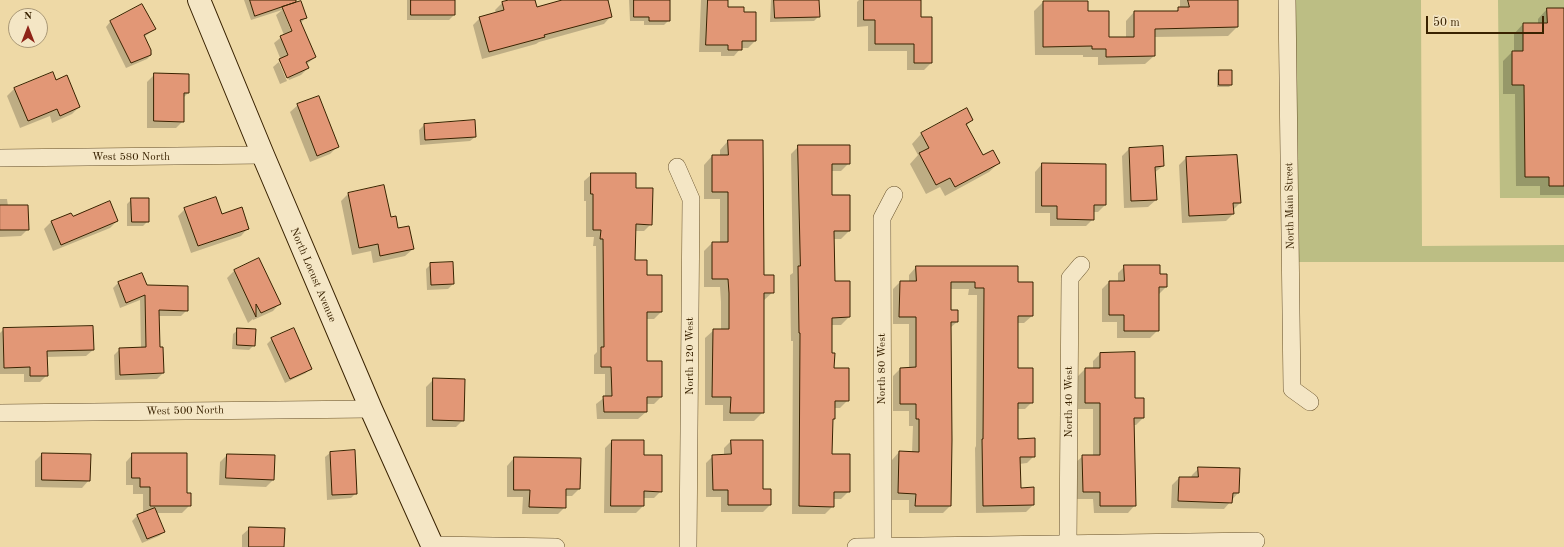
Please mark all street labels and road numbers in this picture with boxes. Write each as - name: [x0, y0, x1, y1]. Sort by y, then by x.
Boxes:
- street label: West 580 North: [92, 150, 170, 164]
- street label: North Main Street: [1283, 162, 1297, 250]
- street label: North Locust Avenue: [287, 226, 339, 324]
- street label: North 120 West: [683, 317, 697, 395]
- street label: North 80 West: [875, 333, 889, 405]
- street label: North 40 West: [1062, 366, 1076, 438]
- street label: West 500 North: [146, 404, 224, 418]

